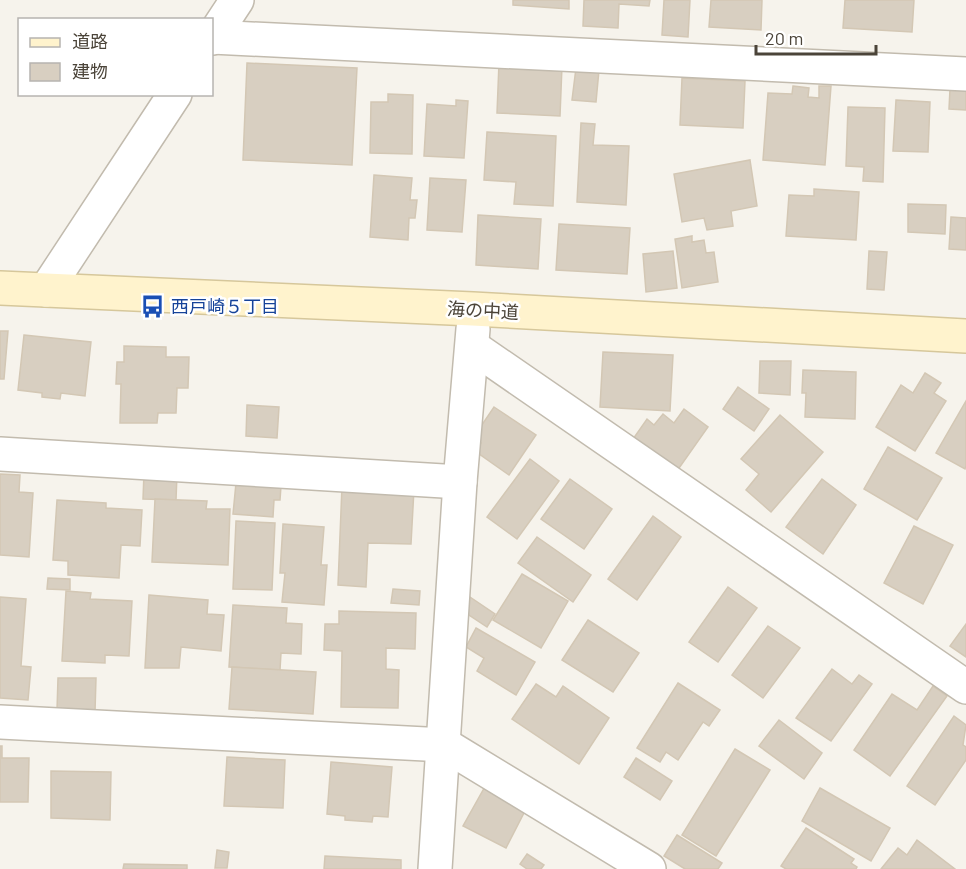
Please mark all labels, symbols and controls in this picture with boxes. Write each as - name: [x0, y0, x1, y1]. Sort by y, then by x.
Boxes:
- legend: [18, 18, 213, 96]
- scale bar: [756, 18, 876, 56]
- text: 20 m: [765, 27, 803, 49]
- text: 道路: [72, 30, 108, 52]
- text: 建物: [72, 60, 108, 82]
- bus stop icon: 西戸崎５丁目: [140, 293, 166, 319]
- place label: 西戸崎５丁目: [171, 295, 279, 317]
- street label: 海の中道: [446, 297, 520, 323]

